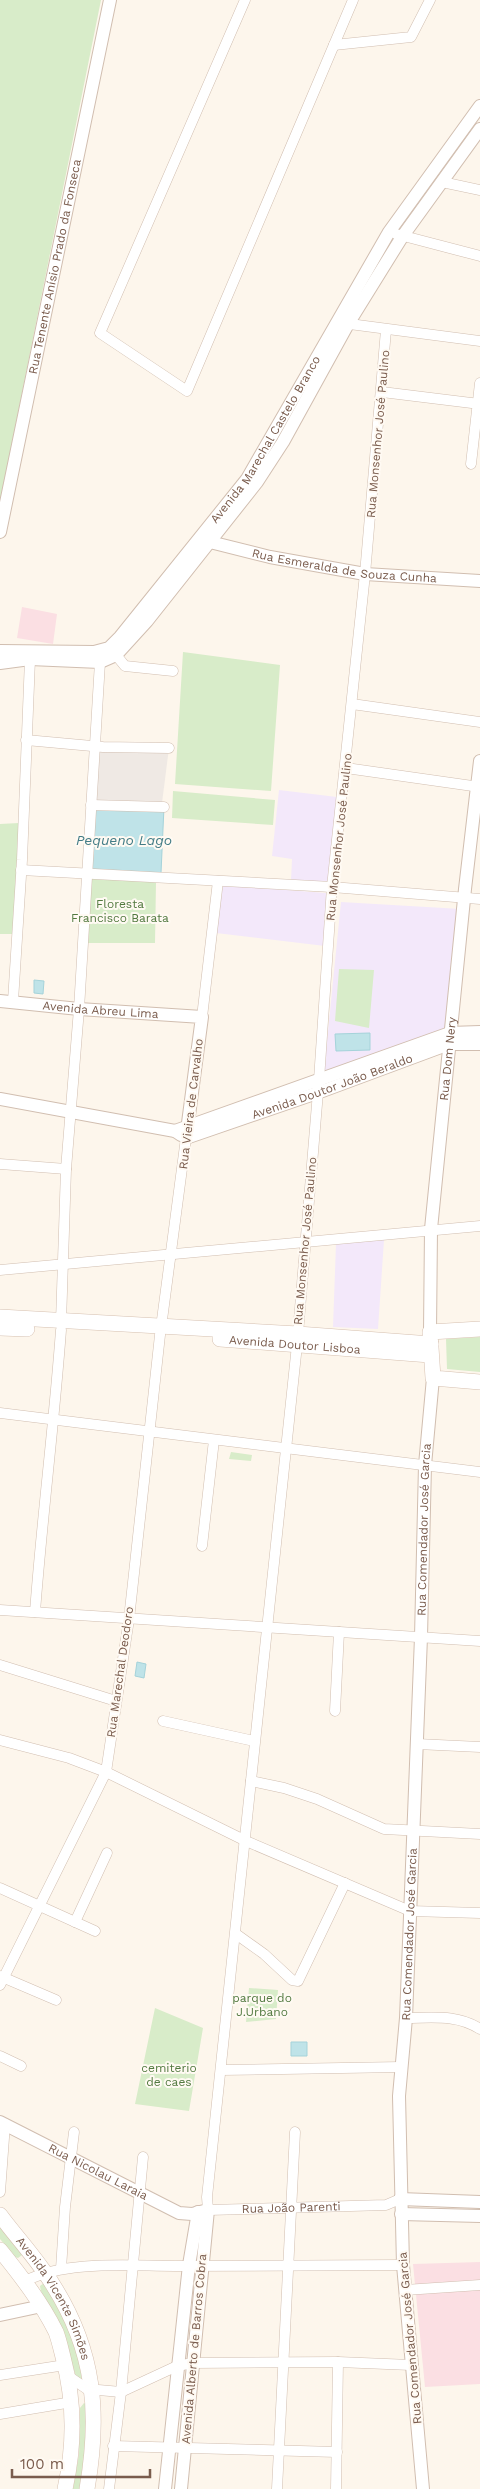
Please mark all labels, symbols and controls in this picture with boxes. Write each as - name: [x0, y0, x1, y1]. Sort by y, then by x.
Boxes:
- street label: Rua Tenente Anísio Prado da Fonseca: [26, 158, 84, 375]
- street label: Rua Monsenhor José Paulino: [364, 349, 392, 519]
- street label: Avenida Marechal Castelo Branco: [207, 353, 323, 526]
- street label: Rua Esmeralda de Souza Cunha: [251, 546, 437, 585]
- street label: Rua Monsenhor José Paulino: [323, 752, 355, 922]
- water label: Pequeno Lago: [76, 832, 172, 848]
- park label: Floresta Francisco Barata: [71, 897, 169, 925]
- street label: Avenida Abreu Lima: [42, 998, 159, 1021]
- street label: Rua Dom Nery: [437, 1016, 459, 1101]
- street label: Rua Vieira de Carvalho: [176, 1038, 206, 1170]
- street label: Avenida Doutor João Beraldo: [250, 1051, 415, 1122]
- street label: Rua Monsenhor José Paulino: [291, 1156, 319, 1326]
- street label: Avenida Doutor Lisboa: [228, 1333, 361, 1357]
- street label: Rua Comendador José Garcia: [414, 1442, 434, 1616]
- street label: Rua Marechal Deodoro: [104, 1606, 136, 1738]
- street label: Rua Comendador José Garcia: [399, 1847, 420, 2021]
- park label: parque do J.Urbano: [232, 1991, 292, 2019]
- park label: cemiterio de caes: [141, 2061, 197, 2089]
- street label: Rua Nicolau Laraia: [46, 2141, 150, 2203]
- street label: Rua João Parenti: [242, 2199, 341, 2216]
- street label: Avenida Vicente Simões: [13, 2234, 93, 2362]
- street label: Rua Comendador José Garcia: [395, 2251, 424, 2425]
- street label: Avenida Alberto de Barros Cobra: [179, 2253, 209, 2445]
- scale bar: [12, 2446, 150, 2478]
- text: 100 m: [20, 2455, 64, 2473]

